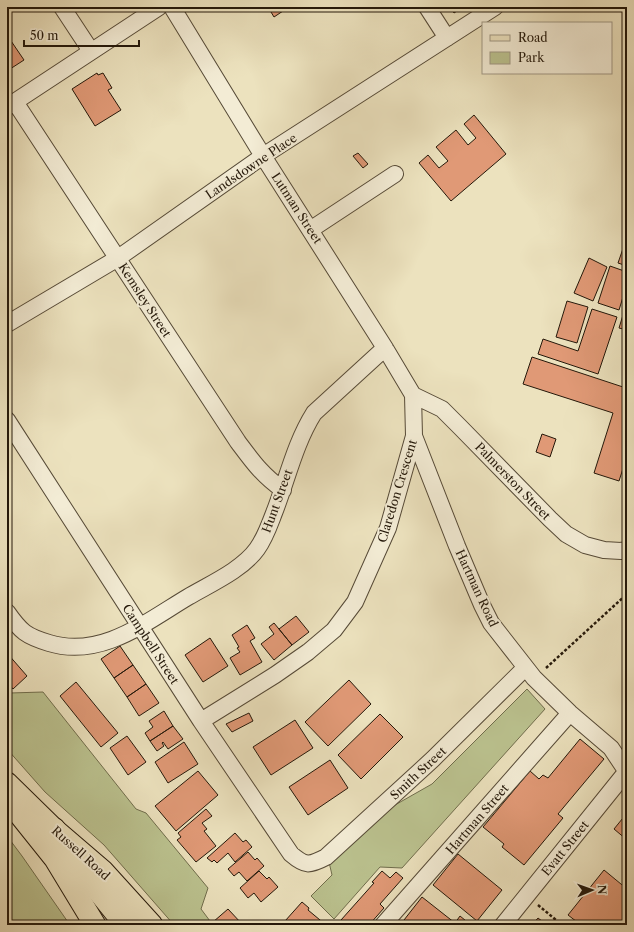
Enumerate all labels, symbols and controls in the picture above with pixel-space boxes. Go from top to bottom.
scale bar [24,22,139,48]
legend [482,22,612,74]
text: 50 m [30,28,59,43]
text: Road [518,30,548,45]
text: Park [518,50,545,65]
street label: Landsdowne Place [203,130,300,202]
street label: Lutman Street [268,170,326,247]
street label: Kemsley Street [115,260,175,341]
street label: Claredon Crescent [374,437,420,544]
street label: Palmerston Street [472,439,554,523]
street label: Hunt Street [259,467,296,535]
street label: Hartman Road [453,547,502,630]
street label: Campbell Street [120,601,183,687]
street label: Smith Street [387,743,450,803]
street label: Hartman Street [442,780,512,857]
street label: Evatt Street [538,817,592,879]
street label: Russell Road [49,823,114,884]
north arrow [572,870,612,910]
text: N [595,885,609,895]

